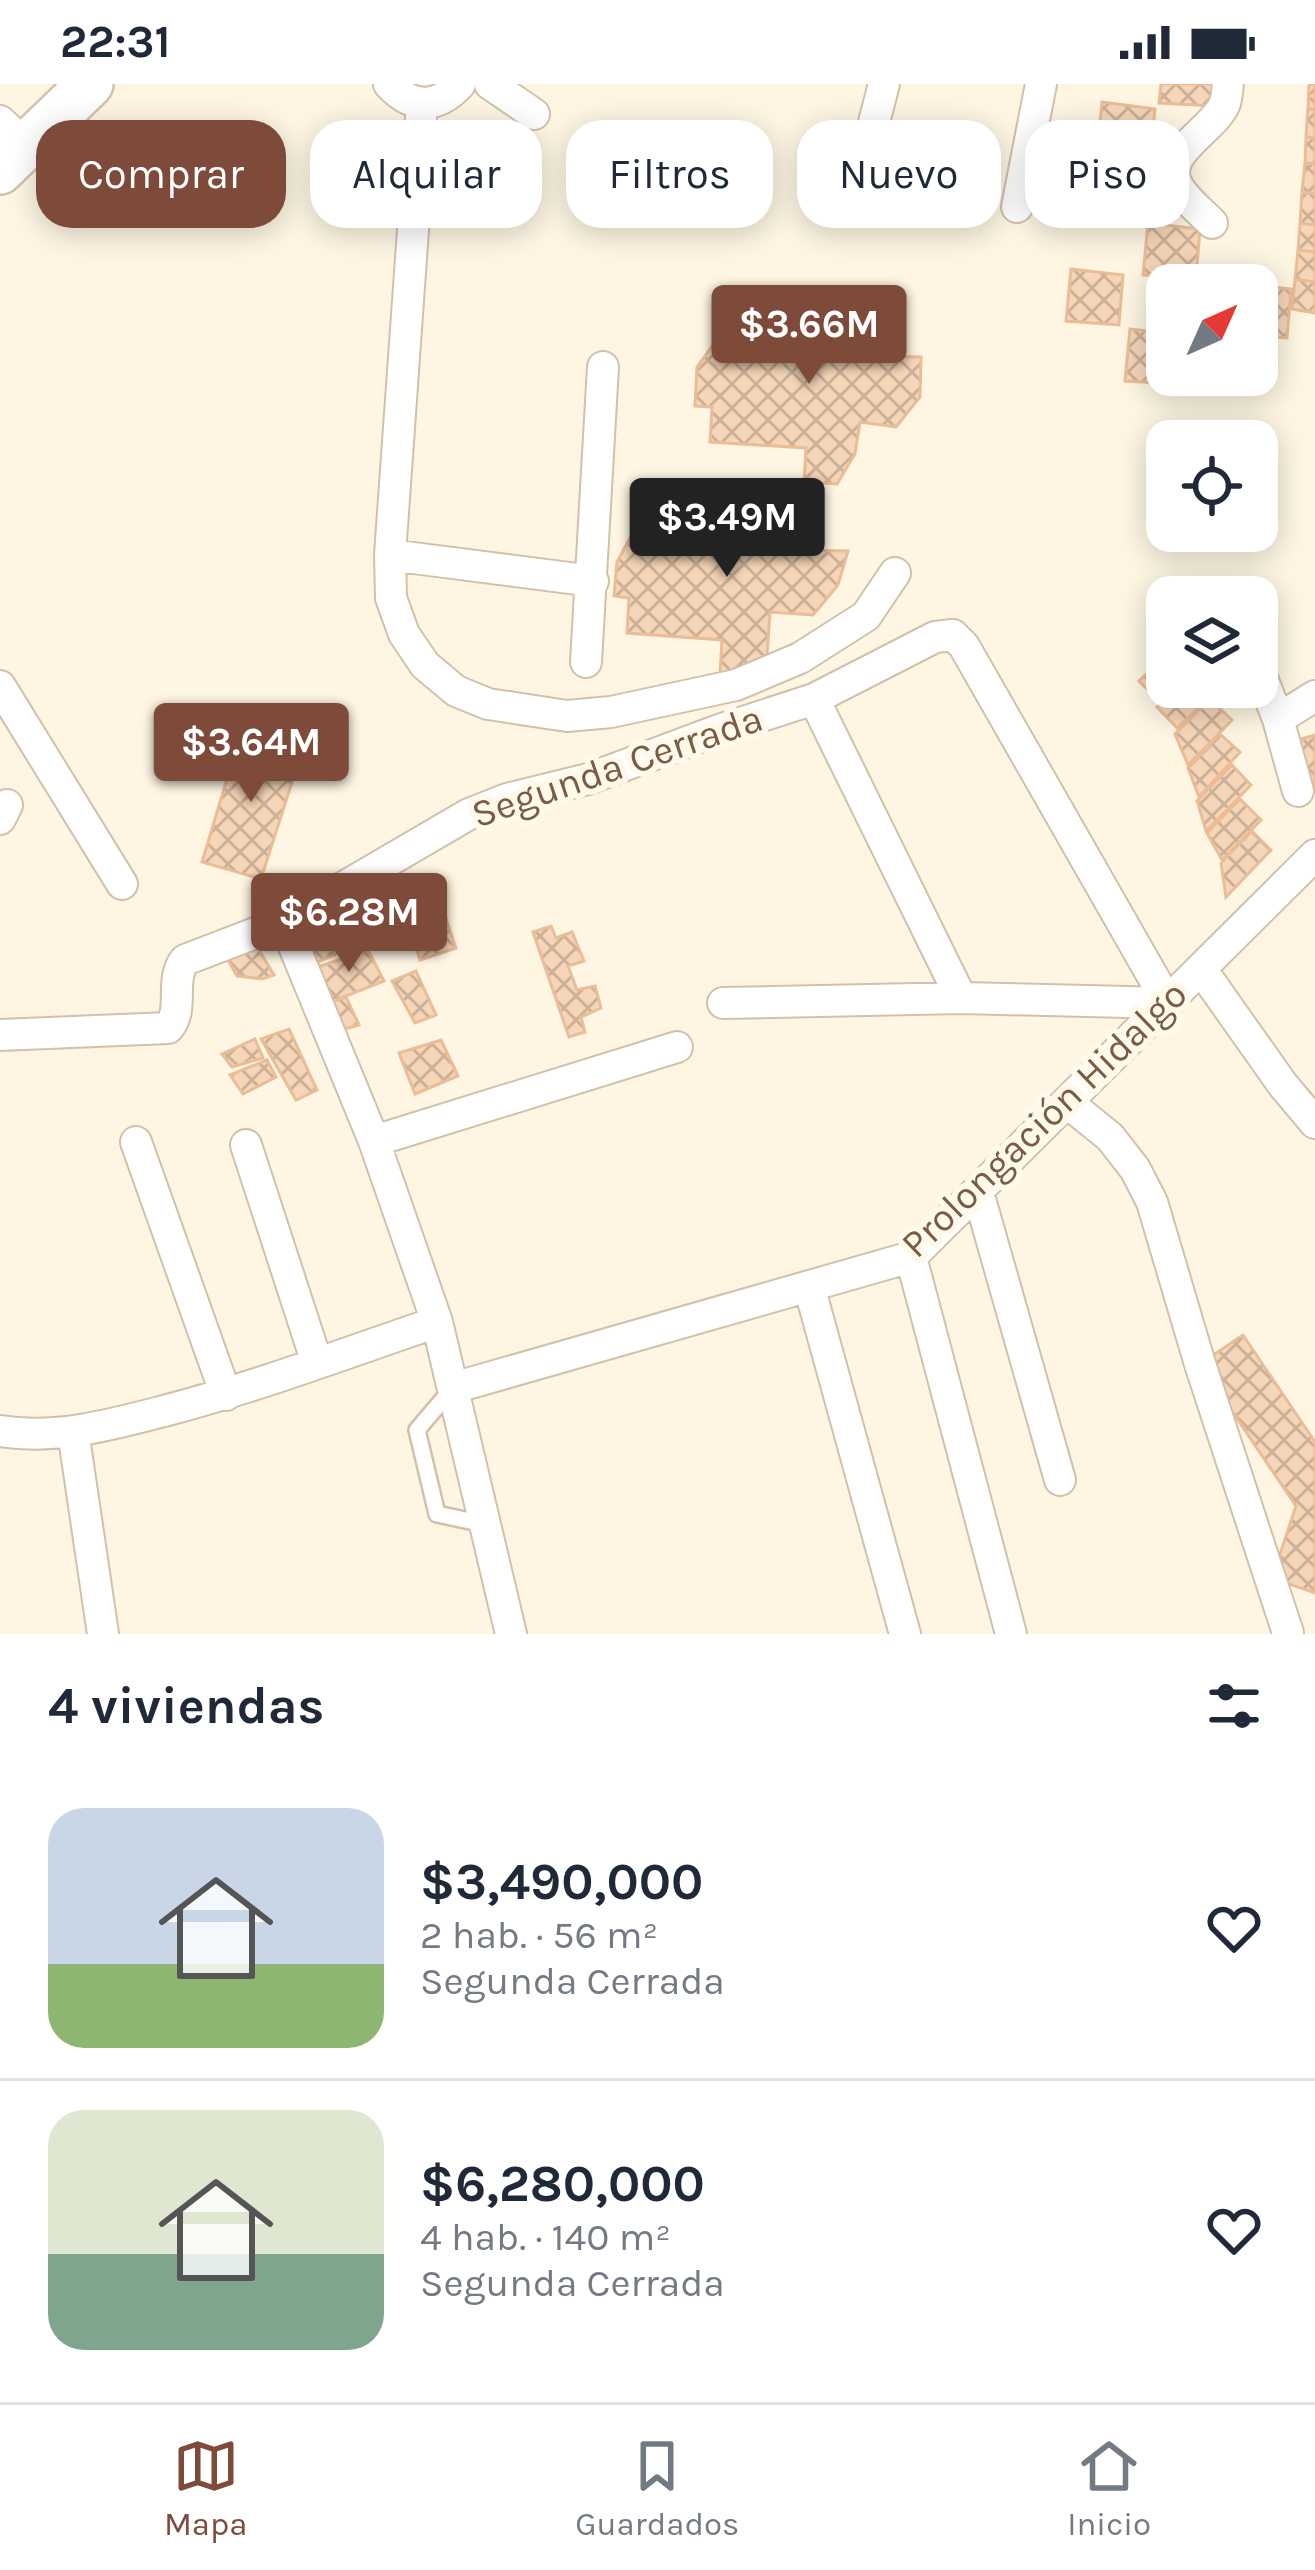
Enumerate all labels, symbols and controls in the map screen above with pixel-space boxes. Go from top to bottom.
text: 22:31 [60,16,171,68]
chip: Comprar [36,120,286,228]
chip: Alquilar [310,120,542,228]
chip: Filtros [566,120,773,228]
chip: Nuevo [797,120,1001,228]
chip: Piso [1025,120,1189,228]
north arrow [1146,264,1278,396]
map controls [1146,264,1278,708]
pin: $3.66M [711,285,907,387]
text: $3.66M [739,301,879,347]
button: locate [1146,420,1278,552]
pin: $3.49M [629,478,825,580]
text: $3.49M [657,494,797,540]
button: layers [1146,576,1278,708]
street label: Segunda Cerrada [465,695,769,837]
pin: $3.64M [153,703,349,805]
text: $3.64M [181,719,321,765]
pin: $6.28M [251,873,447,975]
text: $6.28M [278,889,420,935]
street label: Prolongación Hidalgo [892,971,1196,1267]
icon: filters [1201,1673,1267,1739]
text: 4 viviendas [48,1676,325,1736]
text: $3,490,000 [420,1852,703,1912]
icon: home [144,1856,288,2000]
icon: heart [1201,1895,1267,1961]
text: 2 hab. · 56 m² [420,1912,658,1958]
text: Segunda Cerrada [420,1958,725,2004]
text: $6,280,000 [420,2154,705,2214]
icon: home [144,2158,288,2302]
icon: heart [1201,2197,1267,2263]
text: 4 hab. · 140 m² [420,2214,671,2260]
text: Segunda Cerrada [420,2260,725,2306]
tab: Mapa [164,2433,248,2543]
tab: Guardados [575,2433,739,2543]
tab: Inicio [1067,2433,1151,2543]

